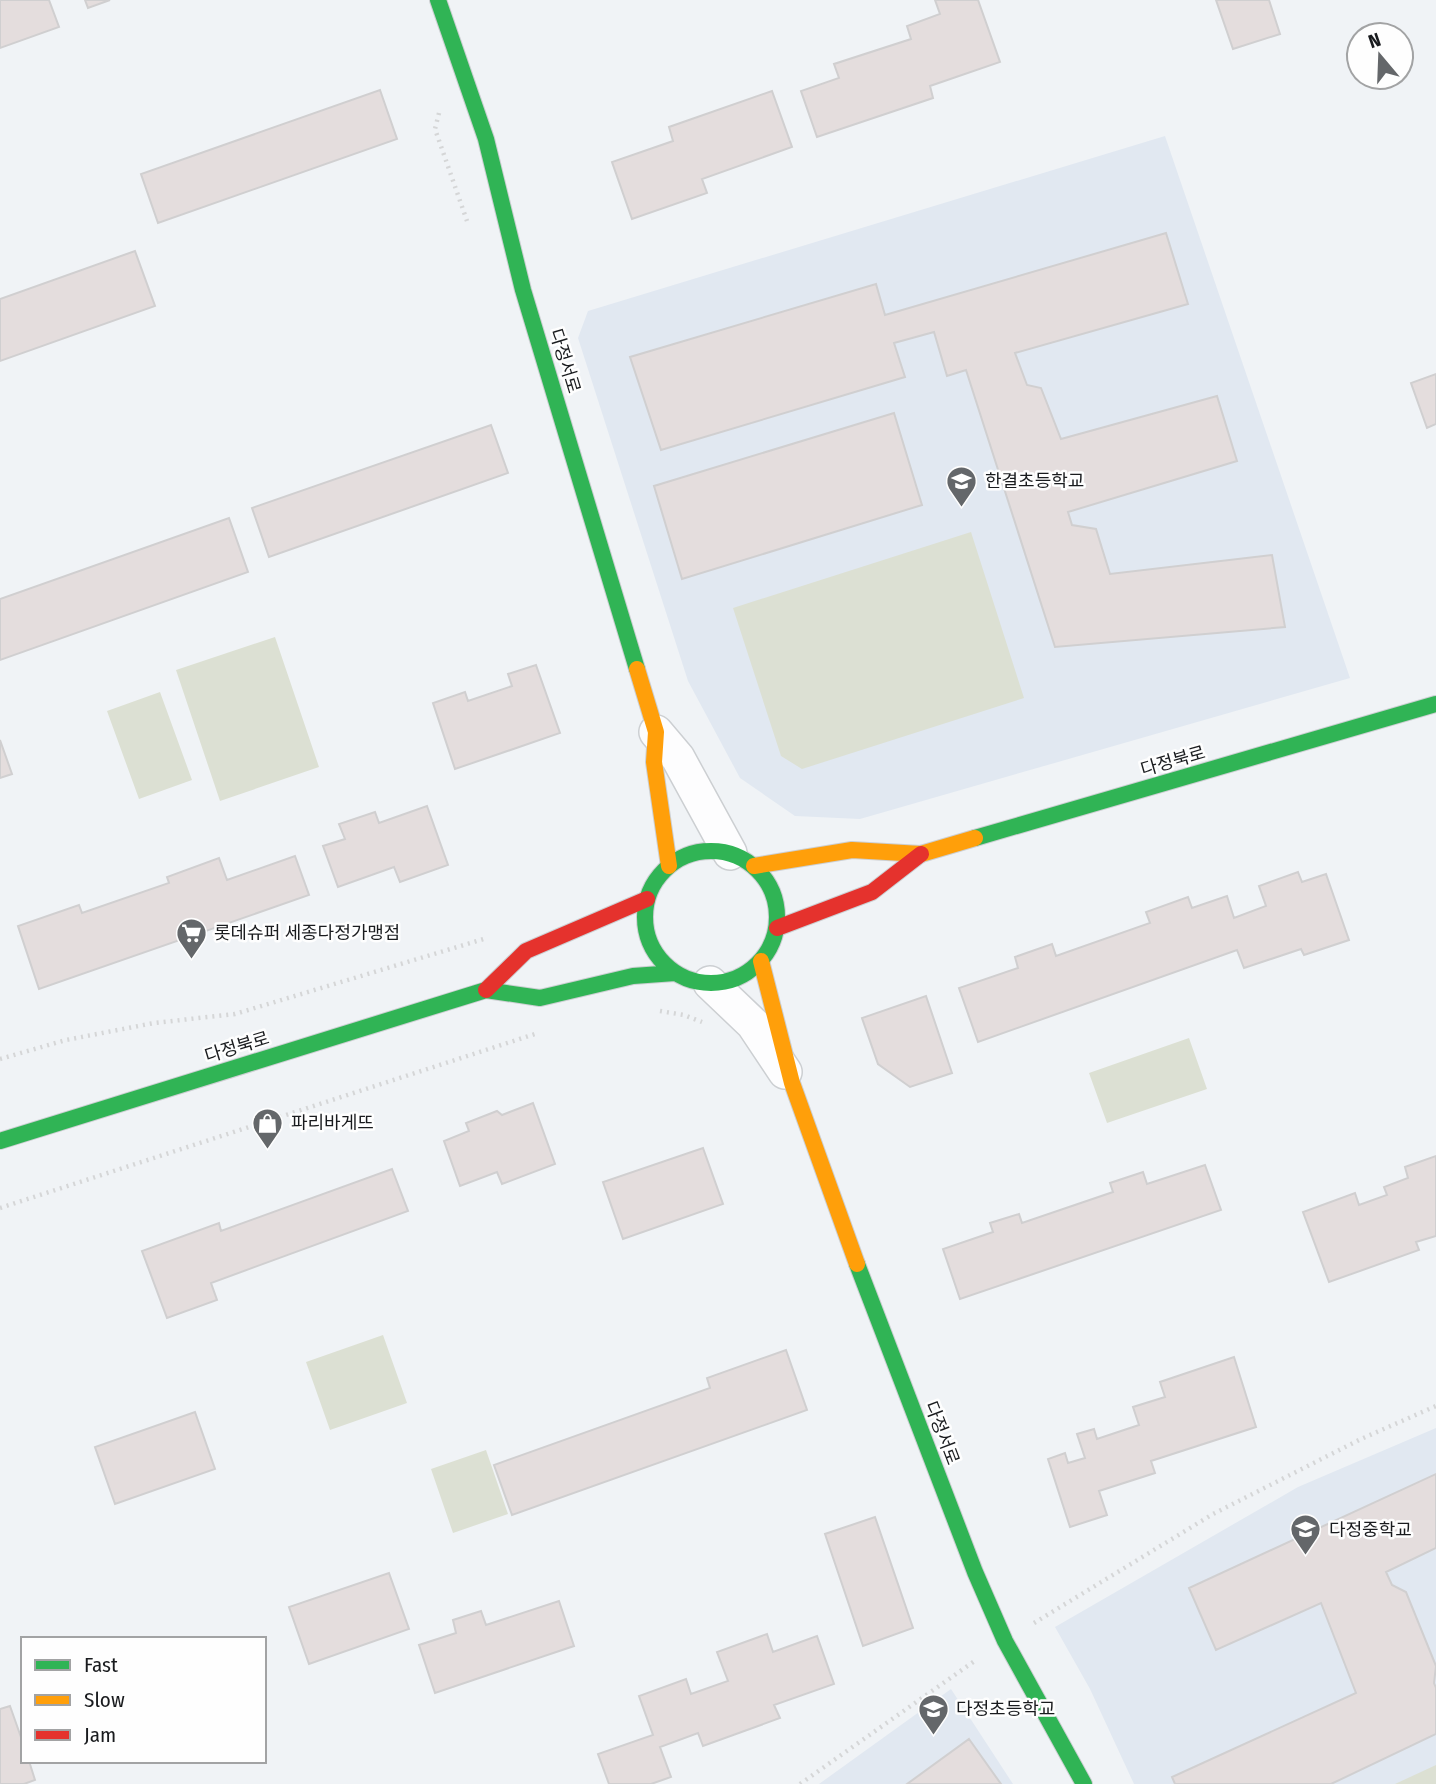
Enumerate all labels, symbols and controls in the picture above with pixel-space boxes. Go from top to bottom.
north arrow [1345,21,1415,91]
text: N [1365,28,1384,53]
street label: 다정서로 [545,326,585,396]
school or university icon: 한결초등학교 [945,464,979,508]
place label: 한결초등학교 [985,470,1084,492]
street label: 다정북로 [1138,741,1208,781]
supermarket icon: 롯데슈퍼 세종다정가맹점 [174,916,208,960]
place label: 롯데슈퍼 세종다정가맹점 [214,922,400,944]
street label: 다정북로 [202,1027,272,1067]
shop icon: 파리바게뜨 [251,1106,285,1150]
place label: 파리바게뜨 [291,1112,374,1134]
street label: 다정서로 [920,1398,964,1468]
school or university icon: 다정중학교 [1289,1513,1323,1557]
place label: 다정중학교 [1329,1519,1412,1541]
legend [21,1637,266,1763]
text: Fast [84,1652,118,1678]
text: Slow [84,1687,125,1713]
school or university icon: 다정초등학교 [916,1692,950,1736]
place label: 다정초등학교 [956,1698,1055,1720]
text: Jam [84,1722,116,1748]

